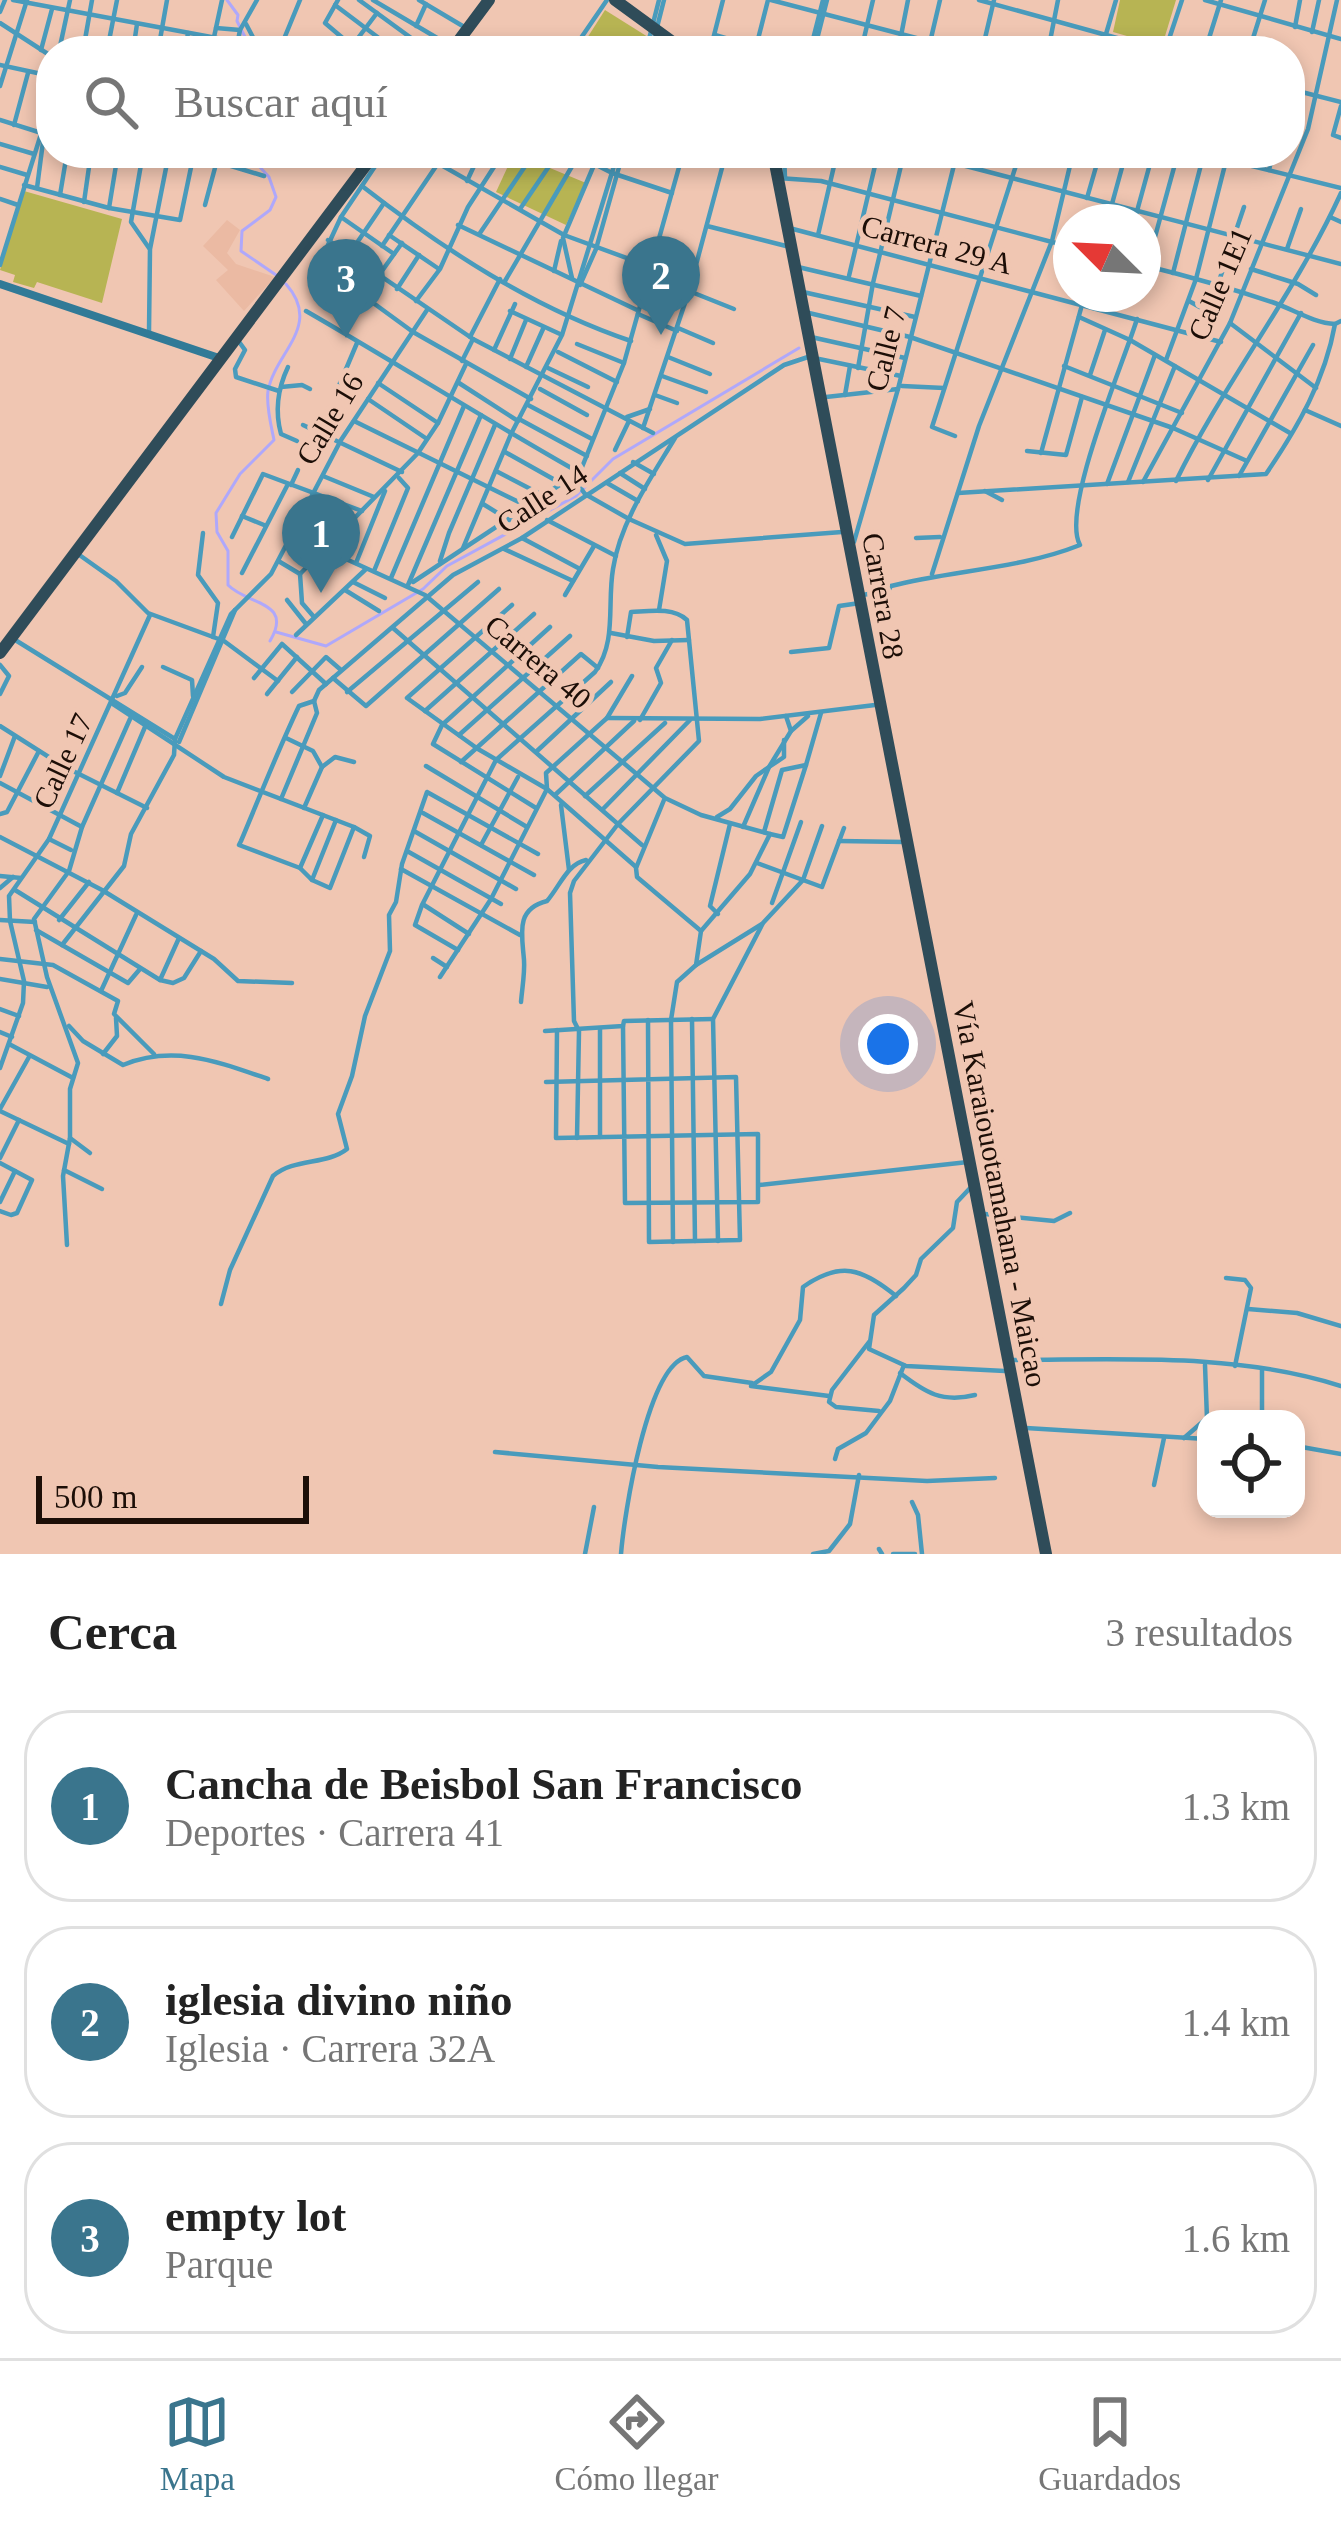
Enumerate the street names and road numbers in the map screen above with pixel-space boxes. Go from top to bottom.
street label: Carrera 29 A [858,209,1017,281]
street label: Calle 1E1 [1181,223,1258,345]
street label: Calle 7 [859,303,912,395]
street label: Calle 16 [289,367,370,470]
street label: Calle 14 [490,457,593,540]
street label: Carrera 28 [856,530,911,662]
street label: Carrera 40 [479,608,598,715]
street label: Calle 17 [26,708,99,813]
street label: Vía Karaiouotamahana - Maicao [947,998,1054,1390]

